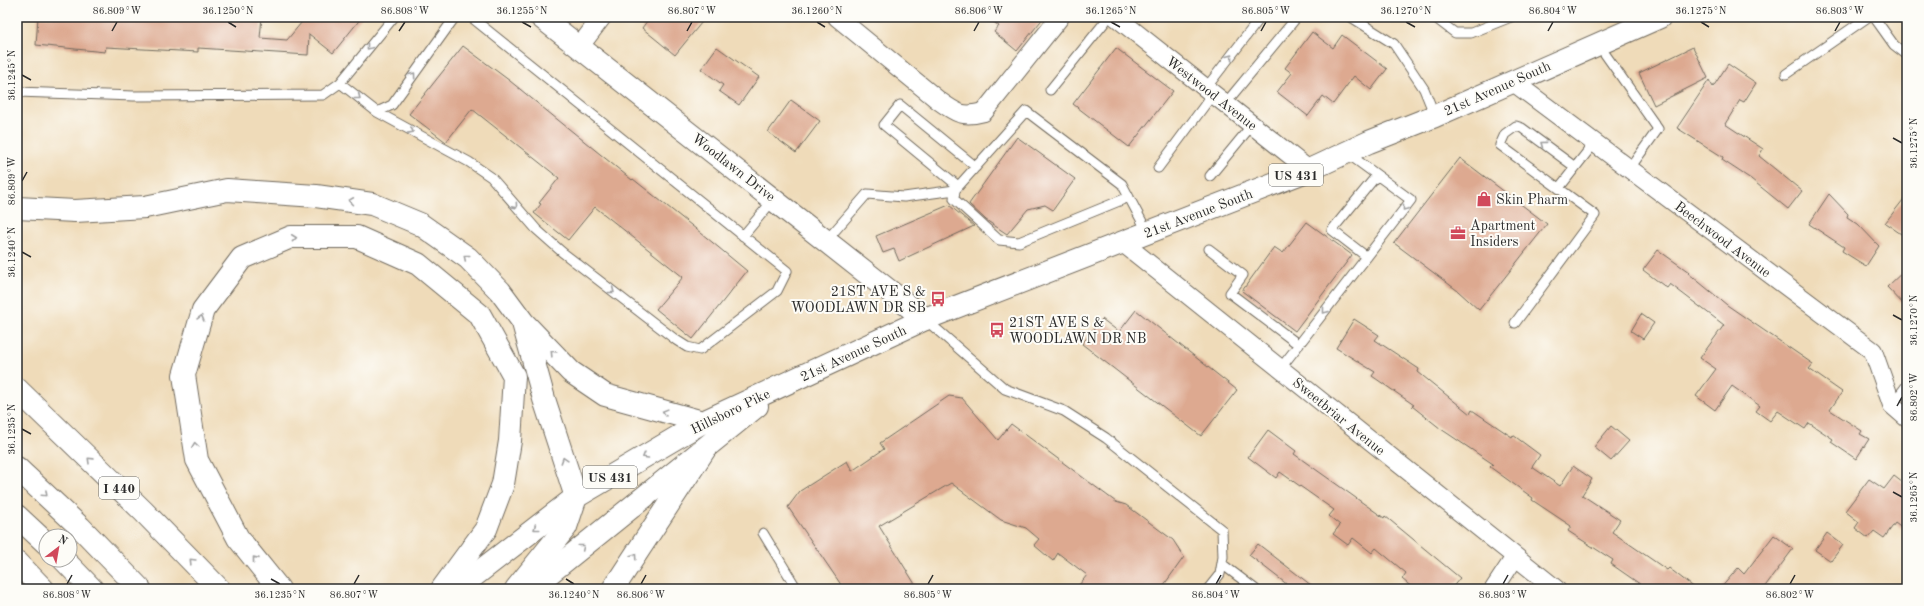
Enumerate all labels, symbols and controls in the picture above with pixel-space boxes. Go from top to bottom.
text: 86.809°W [93,6,141,16]
text: 36.1250°N [202,6,254,16]
text: 86.808°W [381,6,429,16]
text: 36.1255°N [496,6,548,16]
text: 86.807°W [668,6,716,16]
text: 36.1260°N [791,6,843,16]
text: 86.806°W [955,6,1003,16]
text: 36.1265°N [1085,6,1137,16]
text: 86.805°W [1242,6,1290,16]
text: 36.1270°N [1380,6,1432,16]
text: 86.804°W [1529,6,1577,16]
text: 36.1275°N [1675,6,1727,16]
text: 86.803°W [1816,6,1864,16]
one-way arrow [367,43,374,50]
text: 36.1245°N [7,49,17,101]
street label: Westwood Avenue [1163,54,1259,133]
one-way arrow [1225,55,1232,62]
street label: 21st Avenue South [1442,59,1553,119]
one-way arrow [408,73,415,80]
one-way arrow [354,93,361,100]
text: 36.1275°N [1909,117,1919,169]
one-way arrow [407,126,414,134]
street label: Woodlawn Drive [689,131,778,204]
one-way arrow [1541,142,1548,149]
text: 86.809°W [7,157,17,205]
road number: US 431 [1269,164,1323,186]
street label: 21st Avenue South [1142,187,1255,241]
shop icon: Skin Pharm [1475,190,1493,208]
place label: Skin Pharm [1496,193,1568,207]
one-way arrow [348,197,354,206]
street label: Beechwood Avenue [1672,199,1773,280]
one-way arrow [511,201,518,208]
one-way arrow [1402,204,1410,211]
place label: Apartment Insiders [1470,219,1536,249]
office icon: Apartment Insiders [1449,224,1467,242]
text: 36.1240°N [7,226,17,278]
one-way arrow [291,233,298,242]
one-way arrow [463,255,471,262]
place label: 21ST AVE S & WOODLAWN DR SB [791,285,926,315]
one-way arrow [608,287,615,294]
bus stop icon: 21ST AVE S & WOODLAWN DR SB [929,290,947,308]
text: 36.1270°N [1909,294,1919,346]
one-way arrow [1323,306,1330,313]
one-way arrow [196,315,205,322]
place label: 21ST AVE S & WOODLAWN DR NB [1009,316,1146,346]
bus stop icon: 21ST AVE S & WOODLAWN DR NB [988,321,1006,339]
street label: 21st Avenue South [798,323,909,385]
one-way arrow [550,350,558,358]
text: 86.802°W [1909,373,1919,421]
street label: Sweetbriar Avenue [1290,375,1387,458]
street label: Hillsboro Pike [689,387,772,437]
text: 36.1235°N [7,403,17,455]
one-way arrow [662,408,669,417]
one-way arrow [191,442,200,448]
one-way arrow [642,452,649,459]
one-way arrow [560,456,569,463]
one-way arrow [87,457,95,464]
road number: US 431 [583,466,637,488]
text: 36.1265°N [1909,471,1919,523]
road number: I 440 [99,477,139,499]
one-way arrow [41,490,48,497]
one-way arrow [534,523,541,530]
north arrow [38,528,78,568]
text: N [56,534,69,548]
one-way arrow [578,544,585,551]
one-way arrow [629,553,637,560]
one-way arrow [252,556,259,563]
one-way arrow [189,558,197,566]
text: 86.808°W [43,590,91,600]
text: 36.1235°N [254,590,306,600]
text: 86.807°W [330,590,378,600]
text: 36.1240°N [548,590,600,600]
text: 86.806°W [617,590,665,600]
text: 86.805°W [904,590,952,600]
text: 86.804°W [1192,590,1240,600]
text: 86.803°W [1479,590,1527,600]
text: 86.802°W [1766,590,1814,600]

